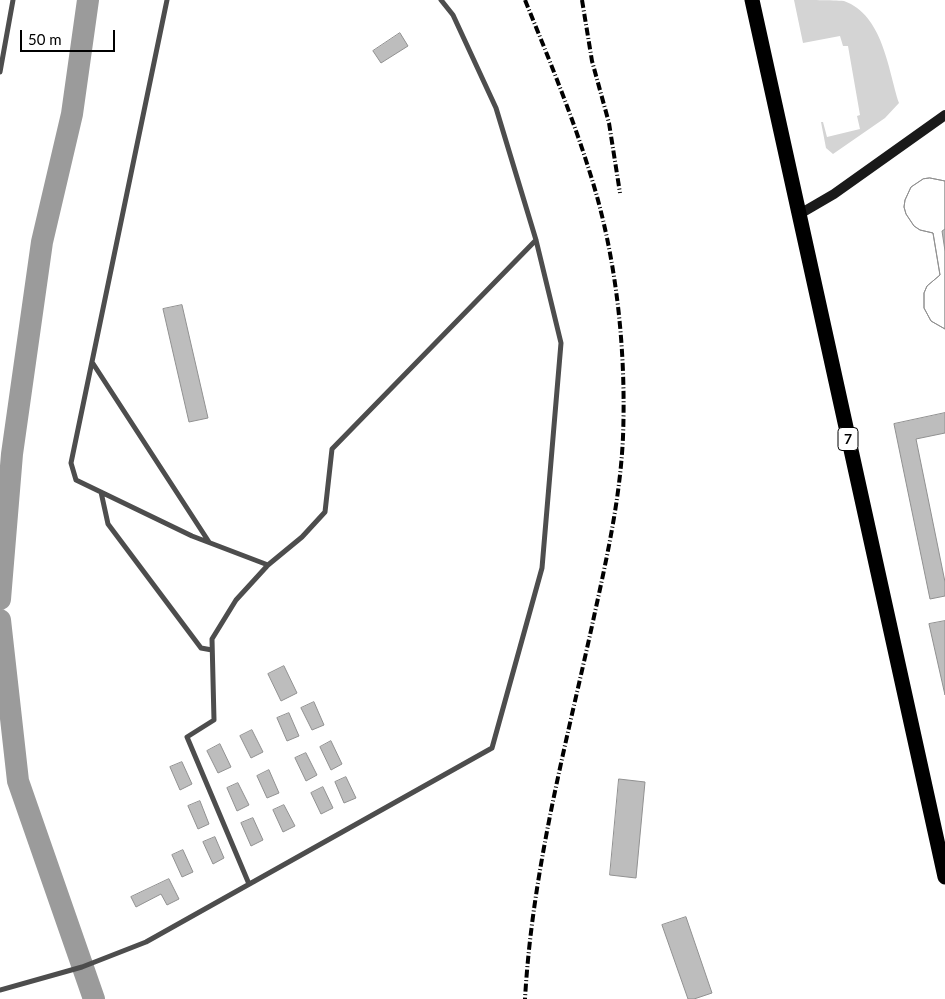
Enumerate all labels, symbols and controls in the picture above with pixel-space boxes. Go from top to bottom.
scale bar [22,20,118,52]
text: 50 m [28,30,62,48]
road number: 7 [838,428,858,450]

